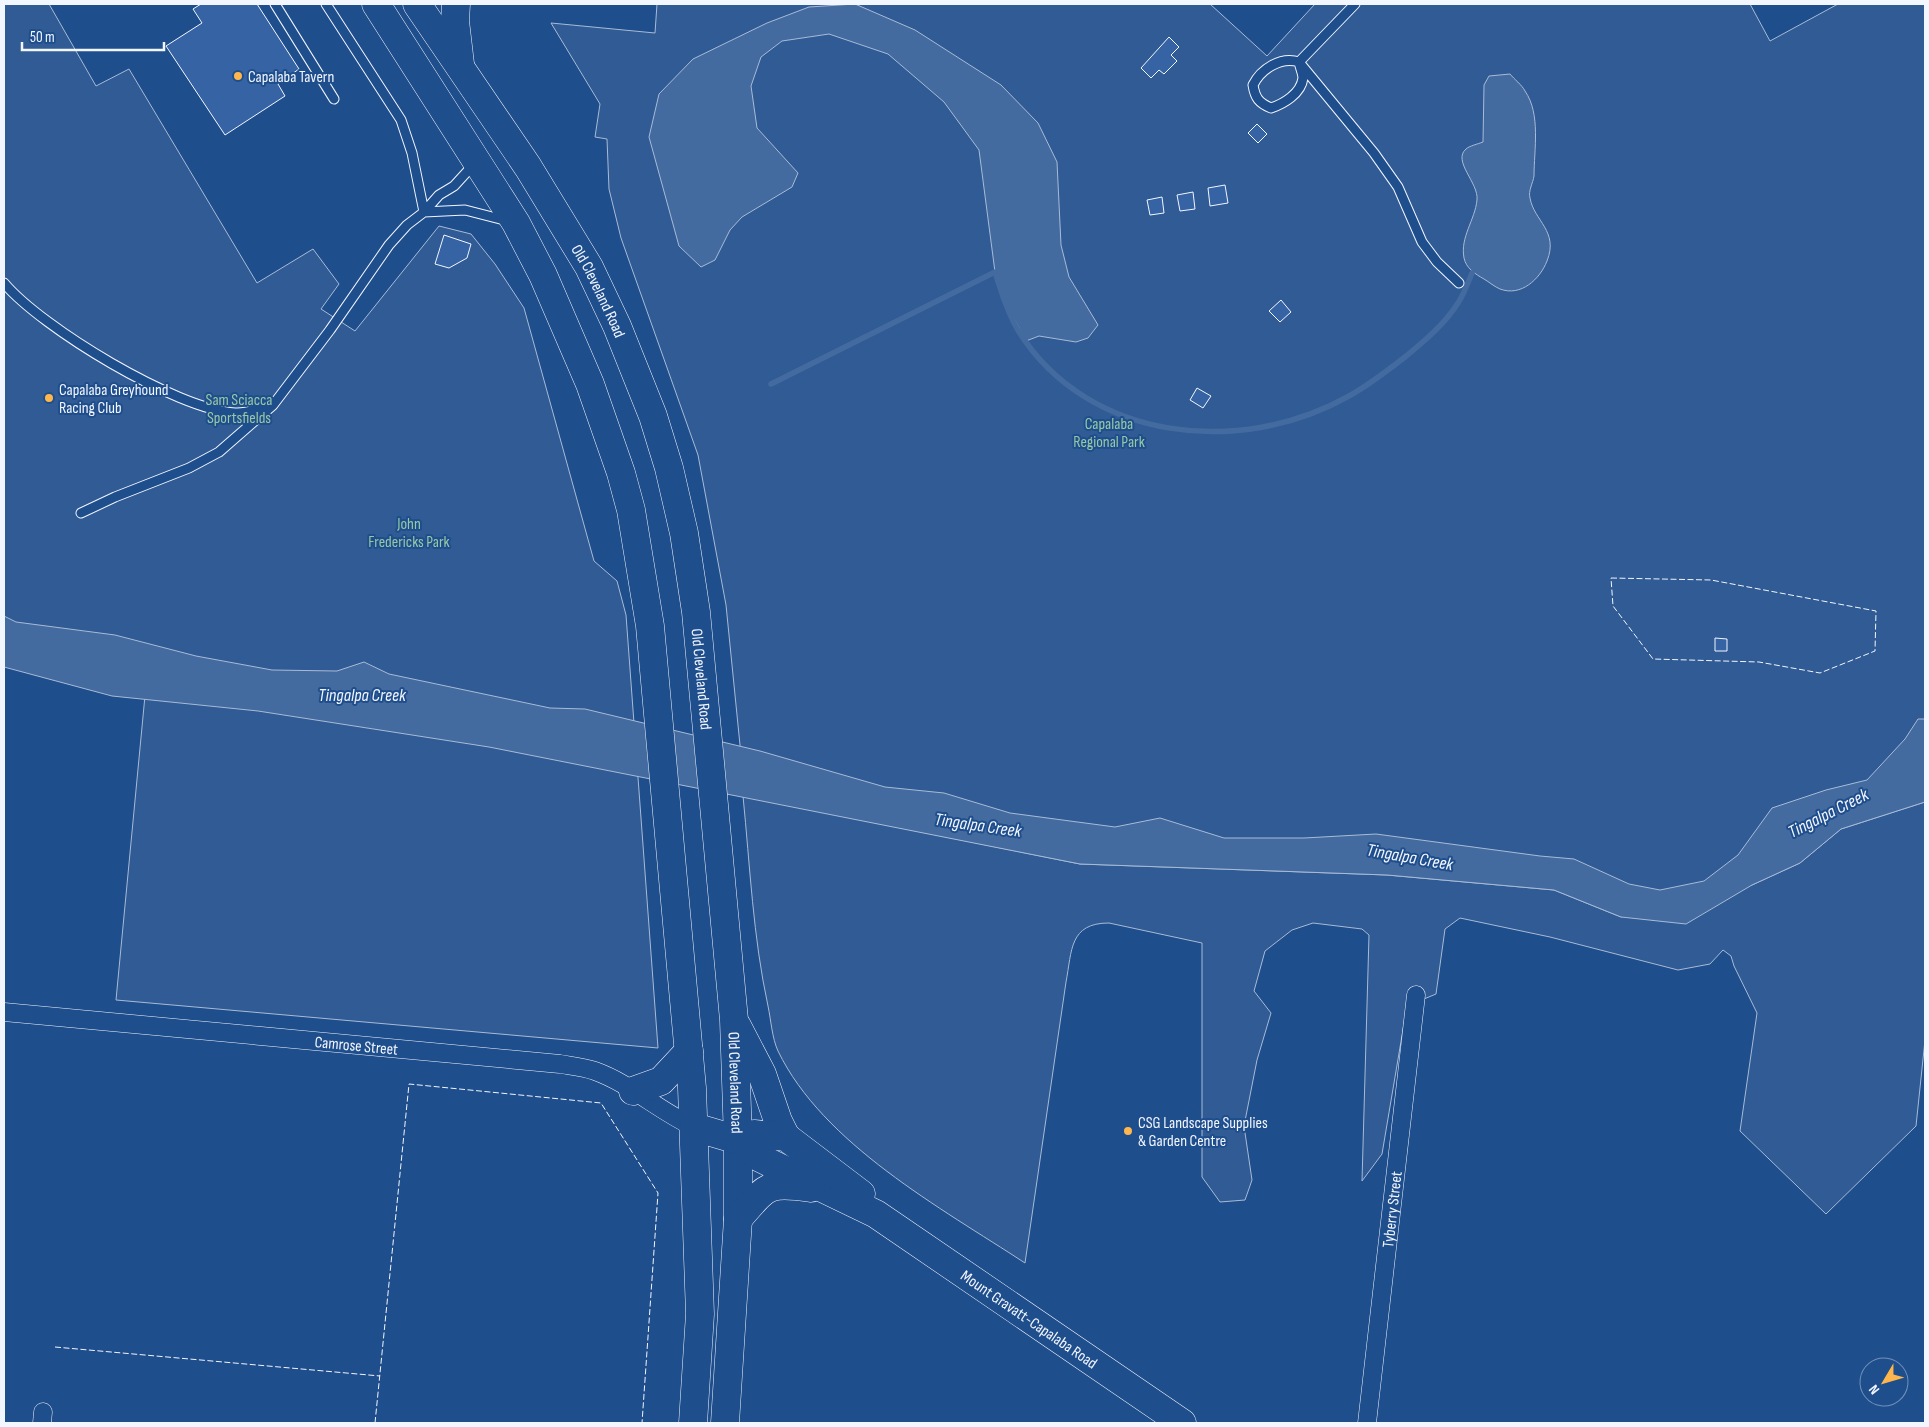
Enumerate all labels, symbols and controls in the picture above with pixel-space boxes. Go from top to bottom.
scale bar [22,20,165,52]
text: 50 m [30,28,55,47]
place label: Capalaba Tavern [248,68,334,87]
marker: Capalaba Tavern [232,70,244,82]
street label: Old Cleveland Road [567,241,629,340]
place label: Capalaba Greyhound Racing Club [59,381,168,418]
park label: Sam Sciacca Sportsfields [206,391,272,428]
marker: Capalaba Greyhound Racing Club [43,392,55,404]
park label: Capalaba Regional Park [1073,415,1145,452]
park label: John Fredericks Park [368,515,450,552]
street label: Old Cleveland Road [687,628,715,731]
water label: Tingalpa Creek [318,685,407,706]
water label: Tingalpa Creek [1785,784,1873,843]
water label: Tingalpa Creek [933,809,1024,842]
water label: Tingalpa Creek [1365,840,1456,876]
street label: Old Cleveland Road [723,1032,746,1134]
street label: Camrose Street [314,1033,399,1060]
place label: CSG Landscape Supplies & Garden Centre [1138,1114,1268,1151]
marker: CSG Landscape Supplies & Garden Centre [1122,1125,1134,1137]
street label: Tyberry Street [1379,1170,1407,1249]
street label: Mount Gravatt-Capalaba Road [957,1267,1101,1373]
north arrow [1859,1357,1909,1407]
text: N [1865,1382,1883,1398]

